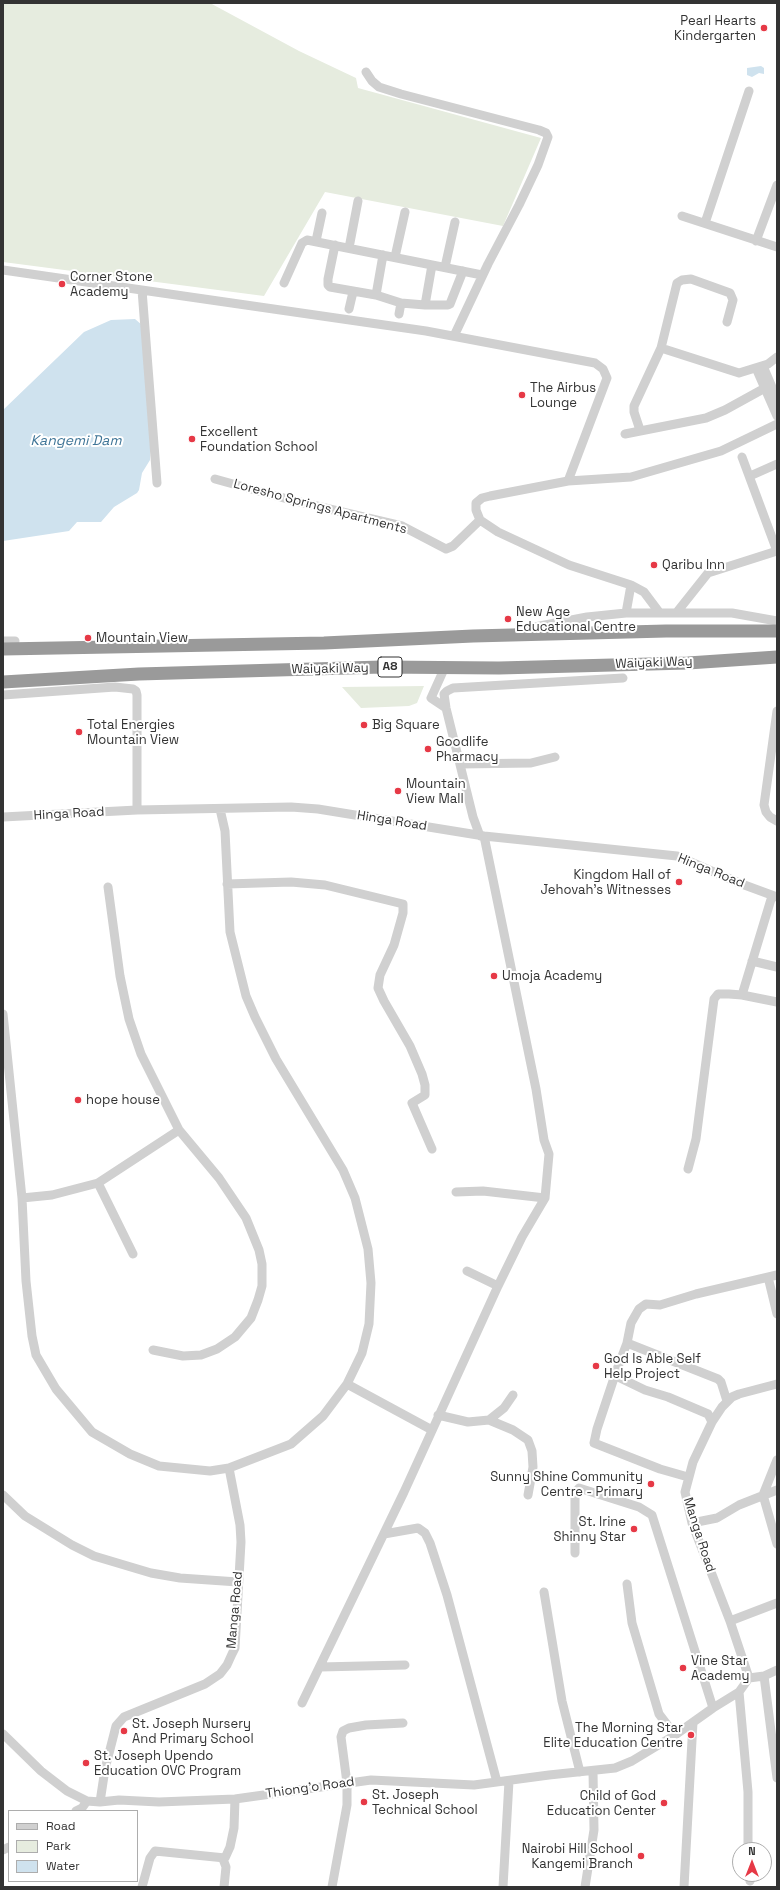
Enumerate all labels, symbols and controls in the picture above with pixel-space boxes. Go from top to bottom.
place label: Pearl Hearts Kindergarten [674,13,756,44]
marker: Pearl Hearts Kindergarten [759,23,769,33]
place label: Corner Stone Academy [70,269,153,300]
marker: Corner Stone Academy [57,279,67,289]
place label: The Airbus Lounge [530,380,596,411]
marker: The Airbus Lounge [517,390,527,400]
place label: Excellent Foundation School [200,424,318,455]
water label: Kangemi Dam [31,433,121,449]
marker: Excellent Foundation School [187,434,197,444]
street label: Loresho Springs Apartments [232,476,408,538]
place label: Qaribu Inn [662,557,725,573]
marker: Qaribu Inn [649,560,659,570]
place label: New Age Educational Centre [516,604,636,635]
marker: New Age Educational Centre [503,614,513,624]
place label: Mountain View [96,630,188,646]
marker: Mountain View [83,633,93,643]
street label: Waiyaki Way [615,654,693,672]
road number: A8 [378,657,402,677]
street label: Waiyaki Way [291,661,369,677]
place label: Total Energies Mountain View [87,717,179,748]
place label: Big Square [372,717,440,733]
marker: Big Square [359,720,369,730]
marker: Total Energies Mountain View [74,727,84,737]
place label: Goodlife Pharmacy [436,734,498,765]
marker: Goodlife Pharmacy [423,744,433,754]
place label: Mountain View Mall [406,776,466,807]
marker: Mountain View Mall [393,786,403,796]
street label: Hinga Road [33,804,105,824]
street label: Hinga Road [356,808,428,834]
street label: Hinga Road [675,851,747,891]
place label: Kingdom Hall of Jehovah's Witnesses [540,867,671,898]
marker: Kingdom Hall of Jehovah's Witnesses [674,877,684,887]
place label: Umoja Academy [502,968,602,984]
marker: Umoja Academy [489,971,499,981]
place label: hope house [86,1092,160,1108]
marker: hope house [73,1095,83,1105]
place label: God Is Able Self Help Project [604,1351,701,1382]
marker: God Is Able Self Help Project [591,1361,601,1371]
place label: Sunny Shine Community Centre - Primary [490,1469,643,1500]
marker: Sunny Shine Community Centre - Primary [646,1479,656,1489]
street label: Manga Road [680,1496,718,1574]
place label: St. Irine Shinny Star [553,1514,626,1545]
marker: St. Irine Shinny Star [629,1524,639,1534]
street label: Manga Road [224,1571,246,1649]
place label: Vine Star Academy [691,1653,749,1684]
marker: Vine Star Academy [678,1663,688,1673]
place label: St. Joseph Nursery And Primary School [132,1716,254,1747]
place label: The Morning Star Elite Education Centre [543,1720,683,1751]
marker: St. Joseph Nursery And Primary School [119,1726,129,1736]
marker: The Morning Star Elite Education Centre [686,1730,696,1740]
place label: St. Joseph Upendo Education OVC Program [94,1748,241,1779]
marker: St. Joseph Upendo Education OVC Program [81,1758,91,1768]
street label: Thiong'o Road [265,1774,355,1802]
place label: St. Joseph Technical School [372,1787,478,1818]
place label: Child of God Education Center [547,1788,656,1819]
marker: St. Joseph Technical School [359,1797,369,1807]
marker: Child of God Education Center [659,1798,669,1808]
legend [8,1810,138,1882]
text: Road [46,1818,75,1834]
text: Park [46,1838,71,1854]
place label: Nairobi Hill School Kangemi Branch [522,1841,633,1872]
north arrow [732,1842,772,1882]
text: N [748,1844,756,1858]
marker: Nairobi Hill School Kangemi Branch [636,1851,646,1861]
text: Water [46,1858,80,1874]

